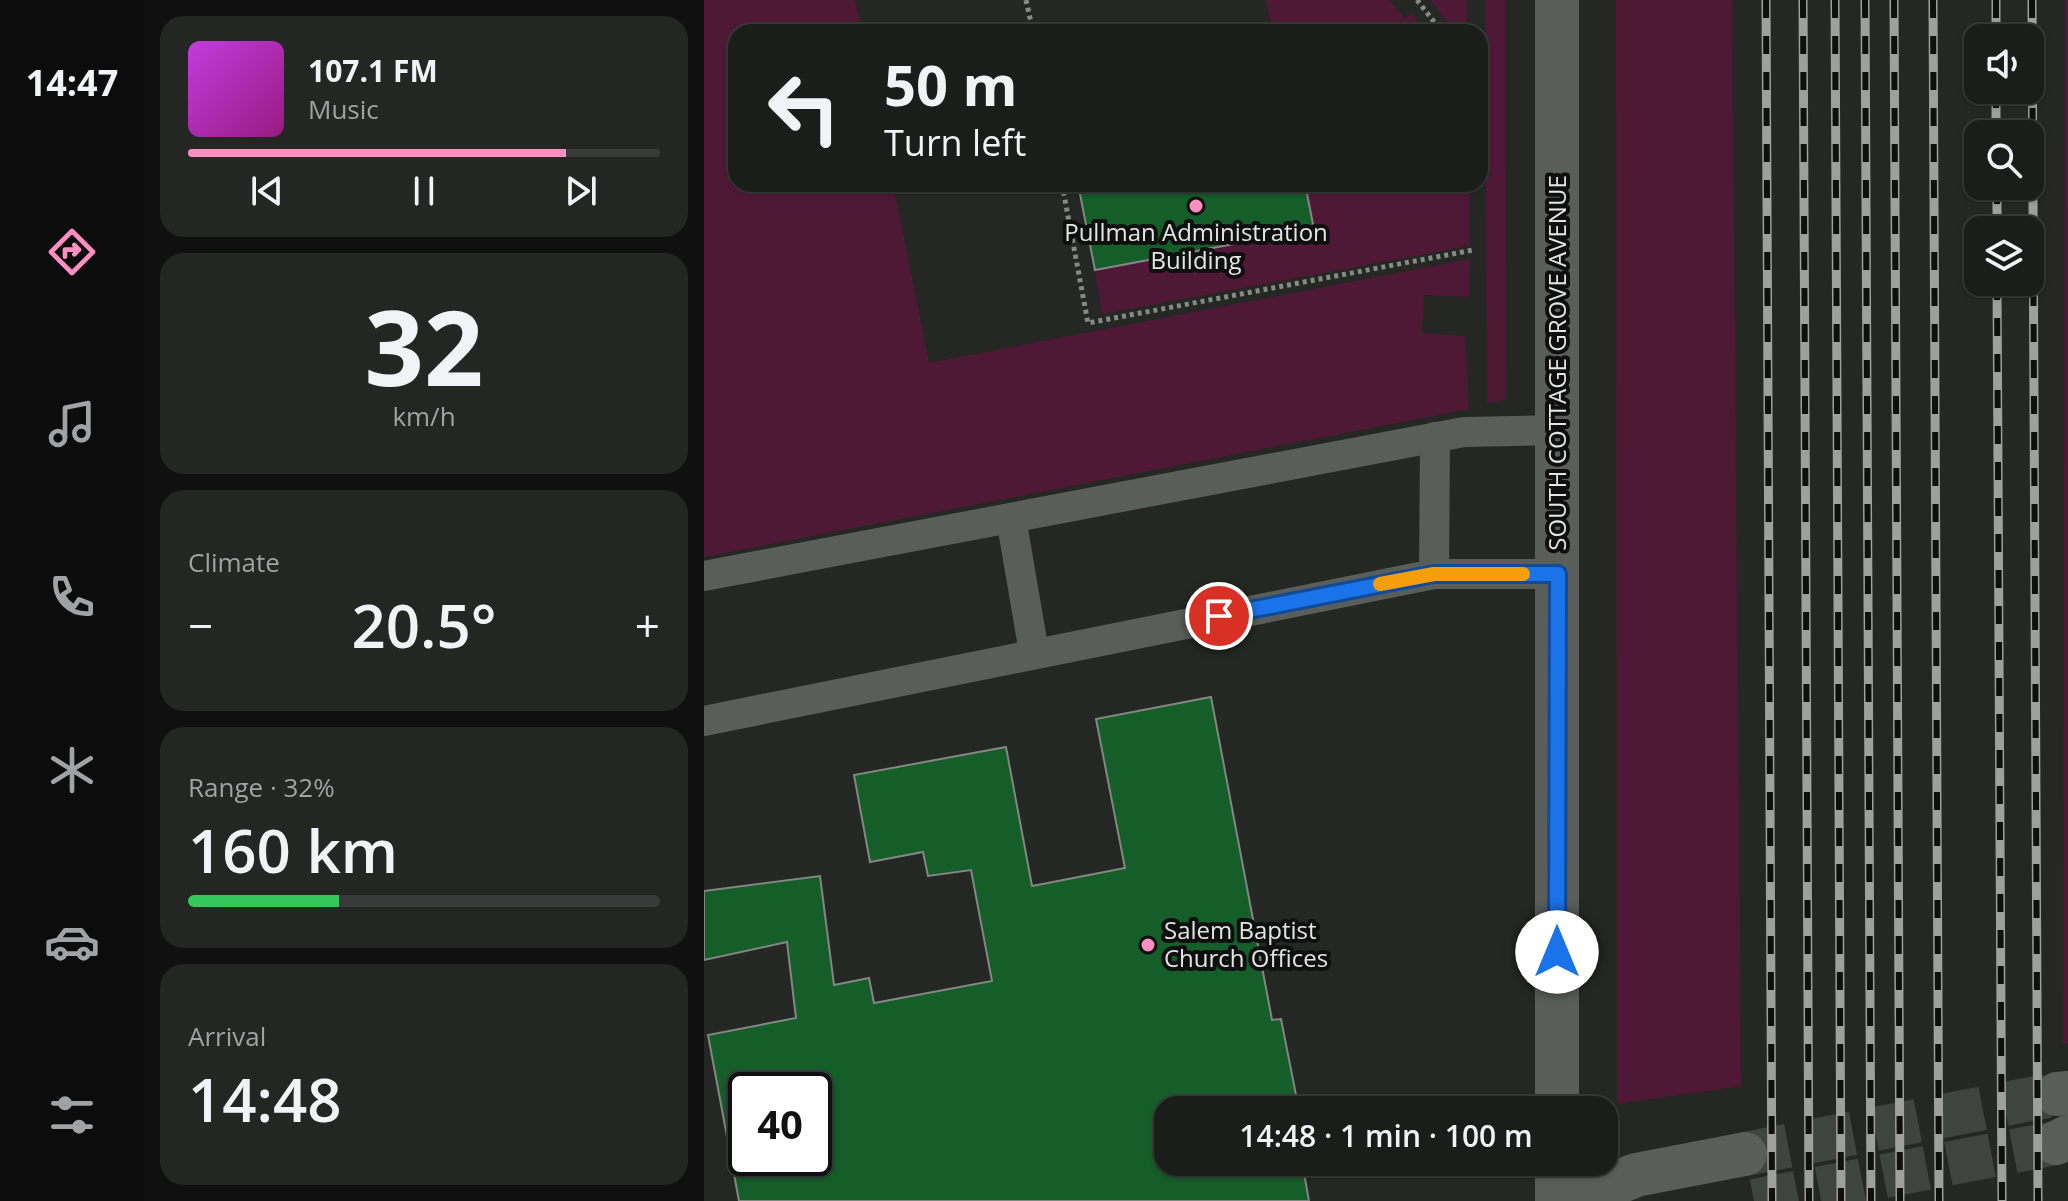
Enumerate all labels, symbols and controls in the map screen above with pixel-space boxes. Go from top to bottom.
map controls [1964,24,2044,296]
button: sound [1964,24,2044,104]
text: 50 m [884,46,1018,122]
text: 107.1 FM [308,50,438,91]
icon: left [752,56,856,160]
text: 14:47 [26,58,118,107]
text: Music [308,91,379,127]
text: Turn left [884,118,1026,167]
button: search [1964,120,2044,200]
icon: previous [245,169,289,213]
icon: pause [402,169,446,213]
icon: next [559,169,603,213]
street label: SOUTH COTTAGE GROVE AVENUE [1540,175,1573,551]
marker: Pullman Administration Building [1187,197,1205,215]
place label: Pullman Administration Building [1064,215,1328,276]
button: layers [1964,216,2044,296]
icon: directions [44,224,100,280]
text: 32 [365,275,483,416]
icon: music [44,396,100,452]
text: km/h [392,398,456,434]
text: Climate [188,544,280,580]
icon: phone [44,569,100,625]
pin [1185,582,1253,650]
text: 20.5° [351,584,497,666]
icon: arrive [1197,594,1241,638]
text: − [188,595,213,655]
text: + [635,595,660,655]
icon: climate [44,742,100,798]
text: Range · 32% [188,769,335,805]
text: 160 km [188,809,398,891]
position arrow [1515,910,1599,994]
place label: Salem Baptist Church Offices [1164,913,1328,974]
icon: car [44,914,100,970]
marker: Salem Baptist Church Offices [1139,936,1157,954]
text: Arrival [188,1018,266,1054]
text: 14:48 [188,1058,342,1140]
speed limit sign: 40 [728,1072,832,1176]
icon: filters [44,1087,100,1143]
text: 14:48 · 1 min · 100 m [1239,1115,1533,1156]

